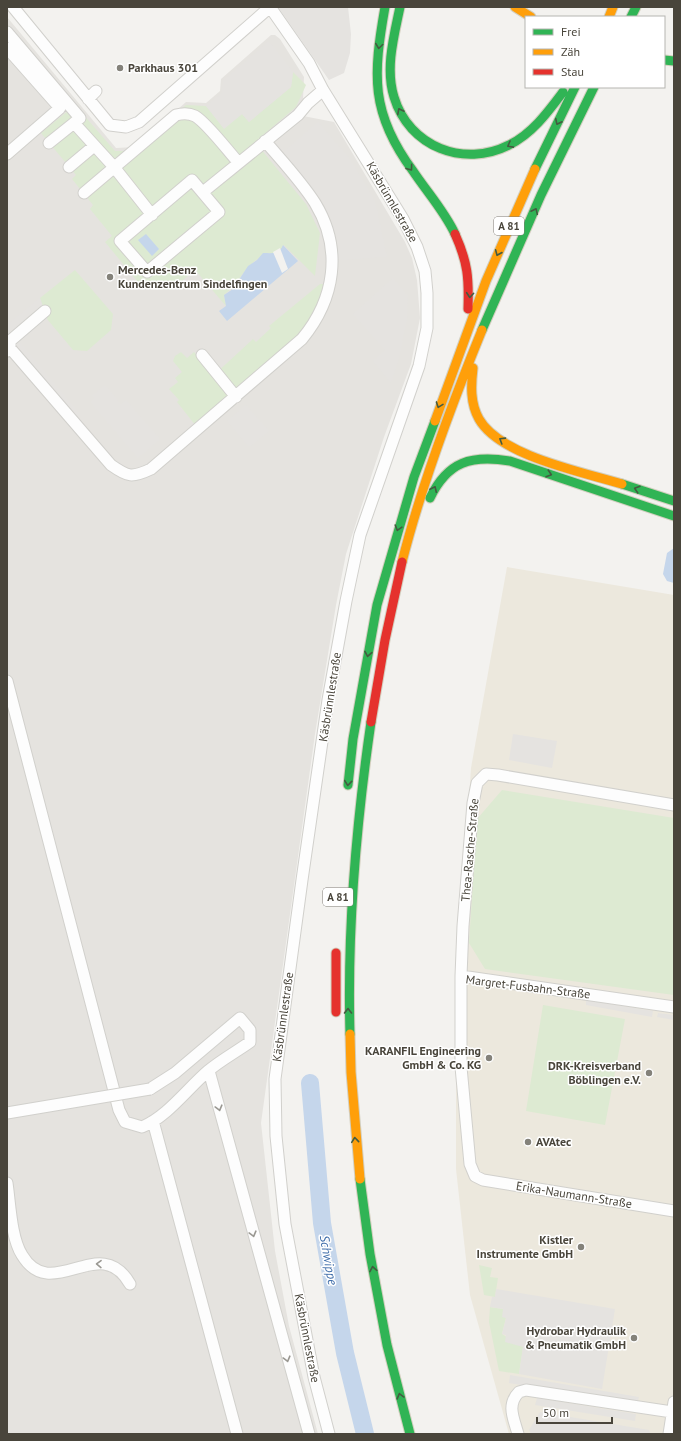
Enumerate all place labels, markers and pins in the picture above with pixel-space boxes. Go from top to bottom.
place label: Parkhaus 301 [128,60,198,75]
marker: Parkhaus 301 [115,63,125,73]
place label: Mercedes-Benz Kundenzentrum Sindelfingen [118,262,267,291]
marker: Mercedes-Benz Kundenzentrum Sindelfingen [105,272,115,282]
place label: KARANFIL Engineering GmbH & Co. KG [365,1043,481,1072]
marker: KARANFIL Engineering GmbH & Co. KG [484,1053,494,1063]
place label: DRK-Kreisverband Böblingen e.V. [548,1058,641,1087]
marker: DRK-Kreisverband Böblingen e.V. [644,1068,654,1078]
place label: AVAtec [536,1134,571,1149]
marker: AVAtec [523,1137,533,1147]
place label: Kistler Instrumente GmbH [477,1232,574,1261]
marker: Kistler Instrumente GmbH [576,1242,586,1252]
place label: Hydrobar Hydraulik & Pneumatik GmbH [525,1323,626,1352]
marker: Hydrobar Hydraulik & Pneumatik GmbH [629,1333,639,1343]

